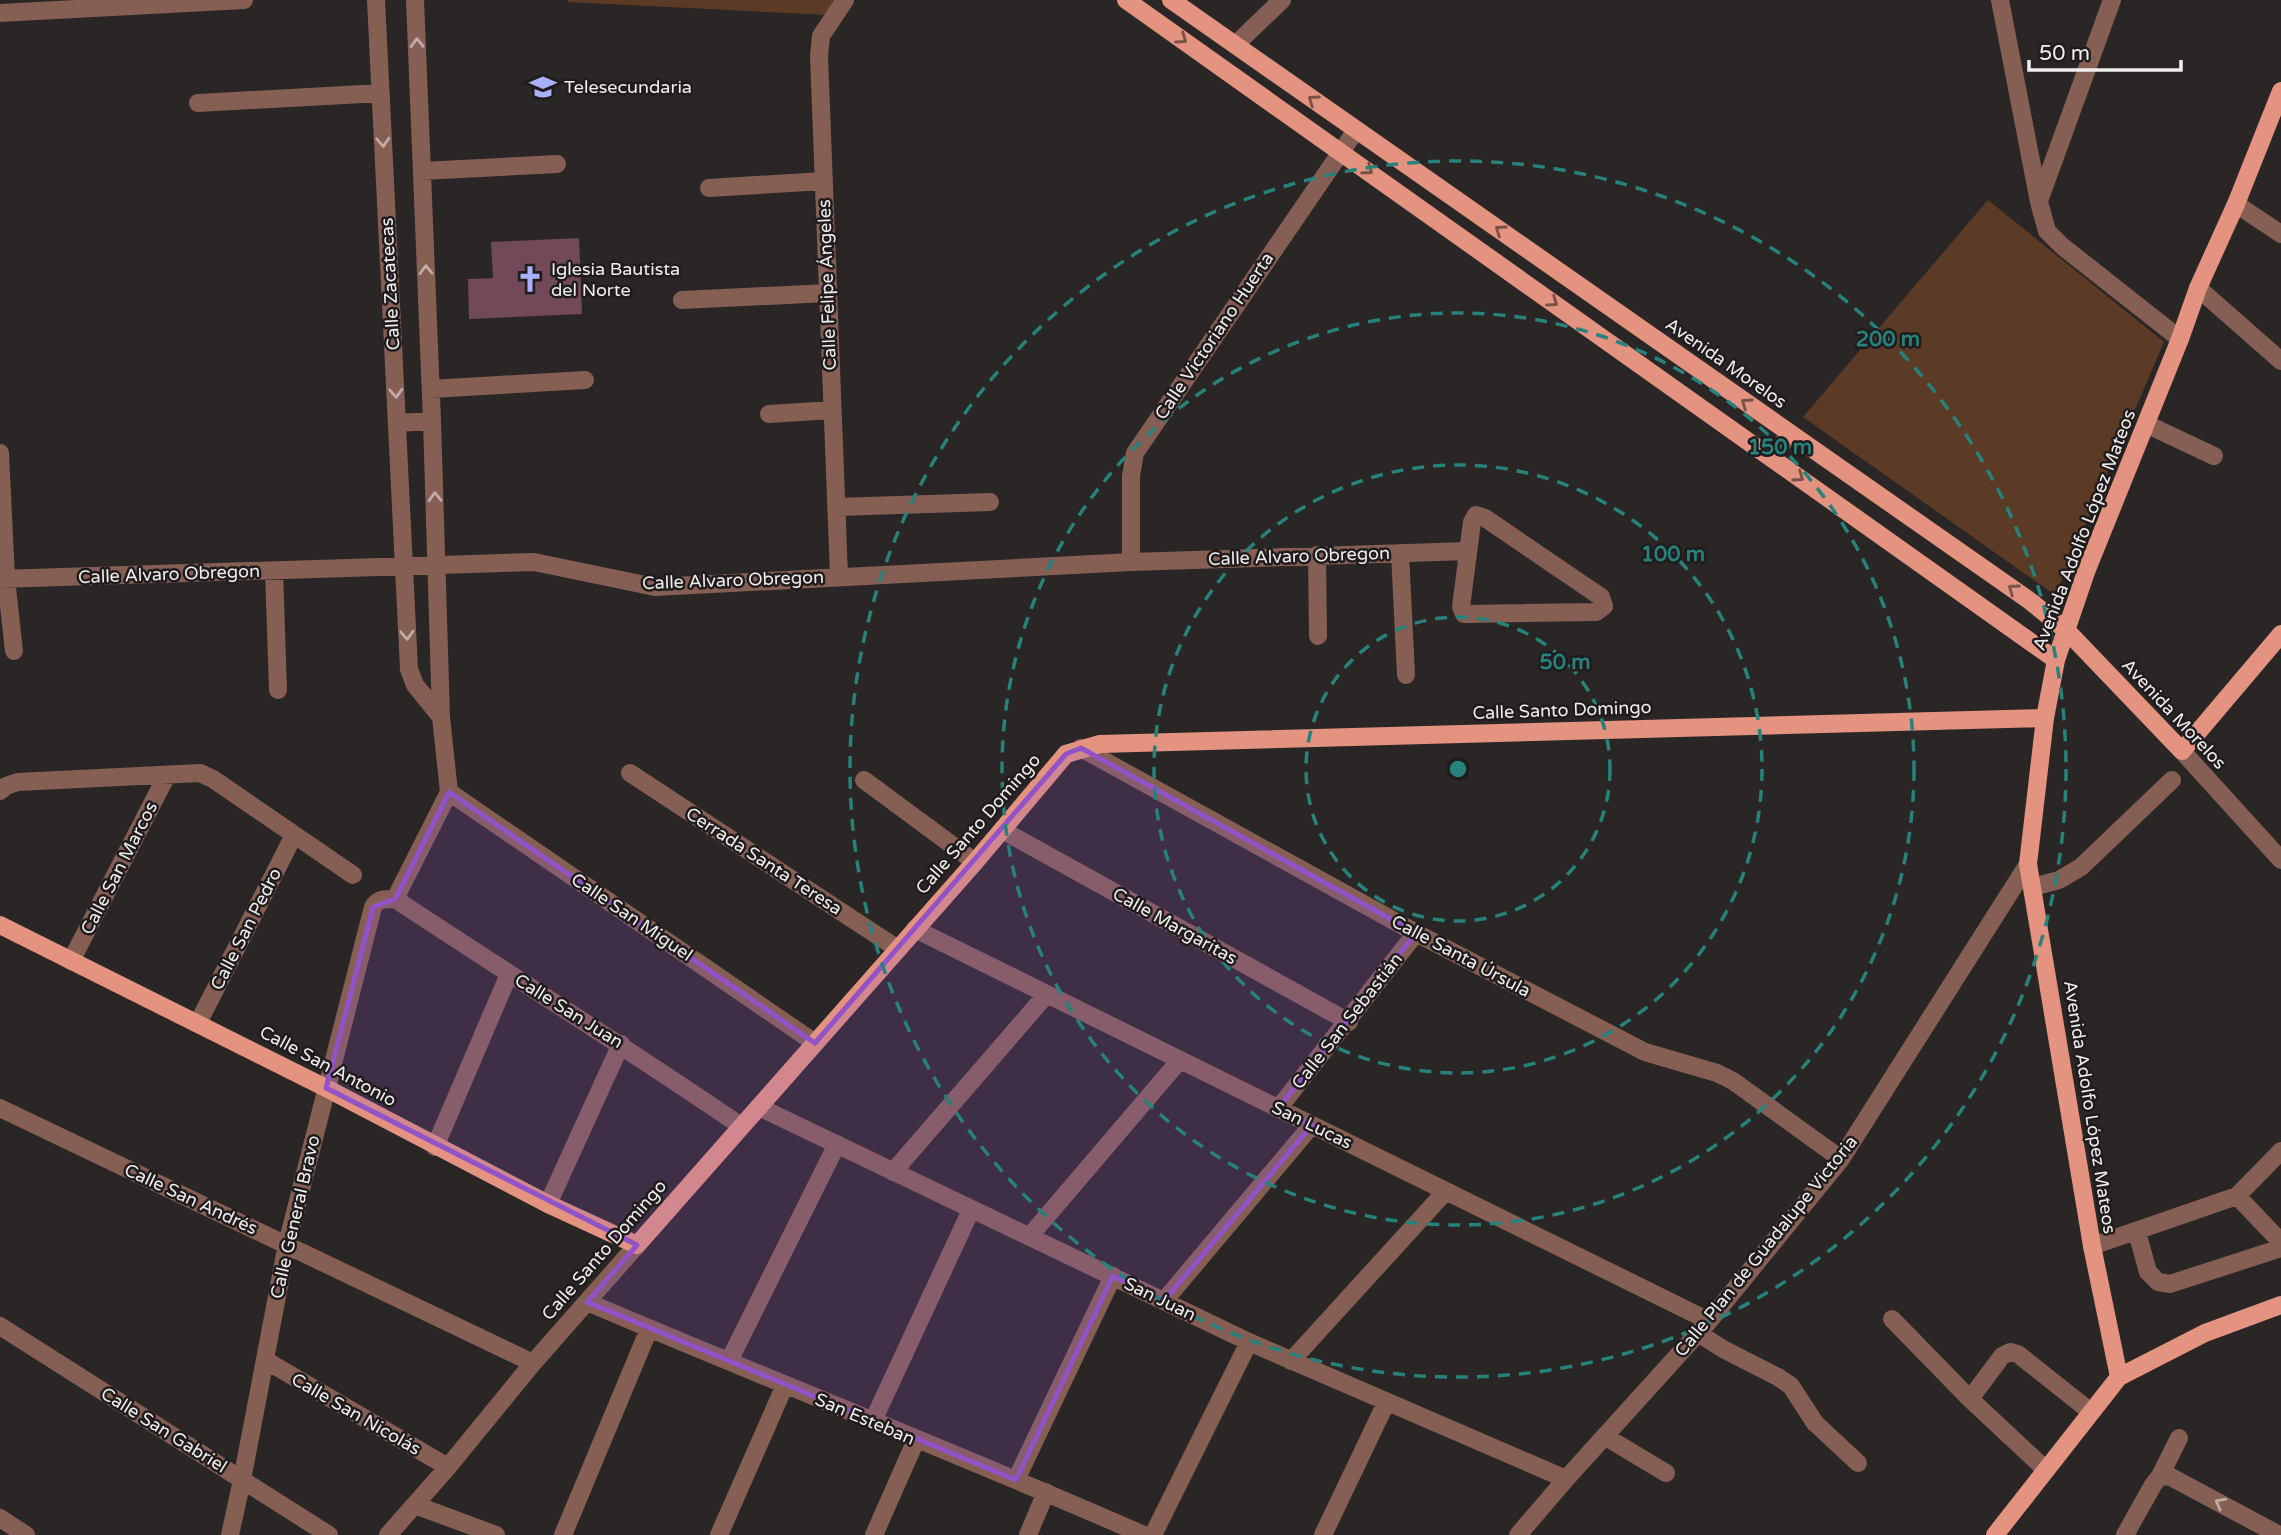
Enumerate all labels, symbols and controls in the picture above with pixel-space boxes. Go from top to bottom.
scale bar [2029,28,2181,72]
one-way arrow [1174,31,1187,43]
one-way arrow [409,37,424,48]
text: 50 m [2039,41,2090,66]
school or university icon: Telesecundaria [528,72,558,102]
place label: Telesecundaria [564,76,692,98]
one-way arrow [1308,96,1321,108]
one-way arrow [376,136,391,147]
one-way arrow [1360,162,1373,174]
street label: Calle Felipe Ángeles [813,199,841,371]
street label: Calle Zacatecas [376,217,404,351]
one-way arrow [1495,226,1508,238]
street label: Calle Victoriano Huerta [1150,248,1278,424]
place label: Iglesia Bautista del Norte [551,258,680,301]
one-way arrow [419,264,434,275]
church icon: Iglesia Bautista del Norte [515,264,545,294]
one-way arrow [1545,294,1558,306]
street label: Avenida Morelos [1661,313,1791,413]
text: 200 m [1856,327,1920,352]
one-way arrow [388,388,403,399]
one-way arrow [1741,399,1754,411]
street label: Avenida Adolfo López Mateos [2028,406,2140,654]
text: 150 m [1748,435,1812,460]
one-way arrow [1791,469,1804,481]
one-way arrow [427,492,443,502]
street label: Calle Alvaro Obregon [1208,542,1390,570]
text: 100 m [1641,542,1705,567]
street label: Calle Alvaro Obregon [78,560,260,588]
street label: Calle Alvaro Obregon [642,566,824,594]
one-way arrow [2008,585,2021,597]
one-way arrow [400,630,415,641]
text: 50 m [1539,650,1591,675]
street label: Avenida Morelos [2117,654,2231,774]
street label: Calle Santo Domingo [1472,696,1652,724]
street label: Calle Santo Domingo [911,749,1045,899]
centre of rings [1446,757,1470,781]
street label: Calle San Marcos [76,798,162,938]
street label: Cerrada Santa Teresa [682,802,846,920]
street label: Calle San Pedro [206,864,286,994]
street label: Calle San Miguel [567,868,697,966]
street label: Calle Margaritas [1109,883,1241,969]
street label: Calle Santa Úrsula [1388,910,1534,1002]
street label: Calle San Sebastián [1287,948,1407,1094]
street label: Calle San Juan [511,969,627,1053]
street label: Avenida Adolfo López Mateos [2059,979,2121,1235]
street label: Calle San Antonio [256,1021,400,1111]
street label: San Lucas [1268,1096,1356,1154]
street label: Calle Plan de Guadalupe Victoria [1670,1131,1862,1361]
street label: Calle General Bravo [265,1133,325,1301]
street label: Calle San Andrés [121,1159,261,1239]
street label: Calle Santo Domingo [537,1175,671,1325]
street label: San Juan [1120,1272,1200,1326]
street label: Calle San Nicolás [287,1368,425,1460]
street label: Calle San Gabriel [97,1382,231,1478]
street label: San Esteban [812,1388,918,1450]
one-way arrow [2215,1498,2227,1512]

